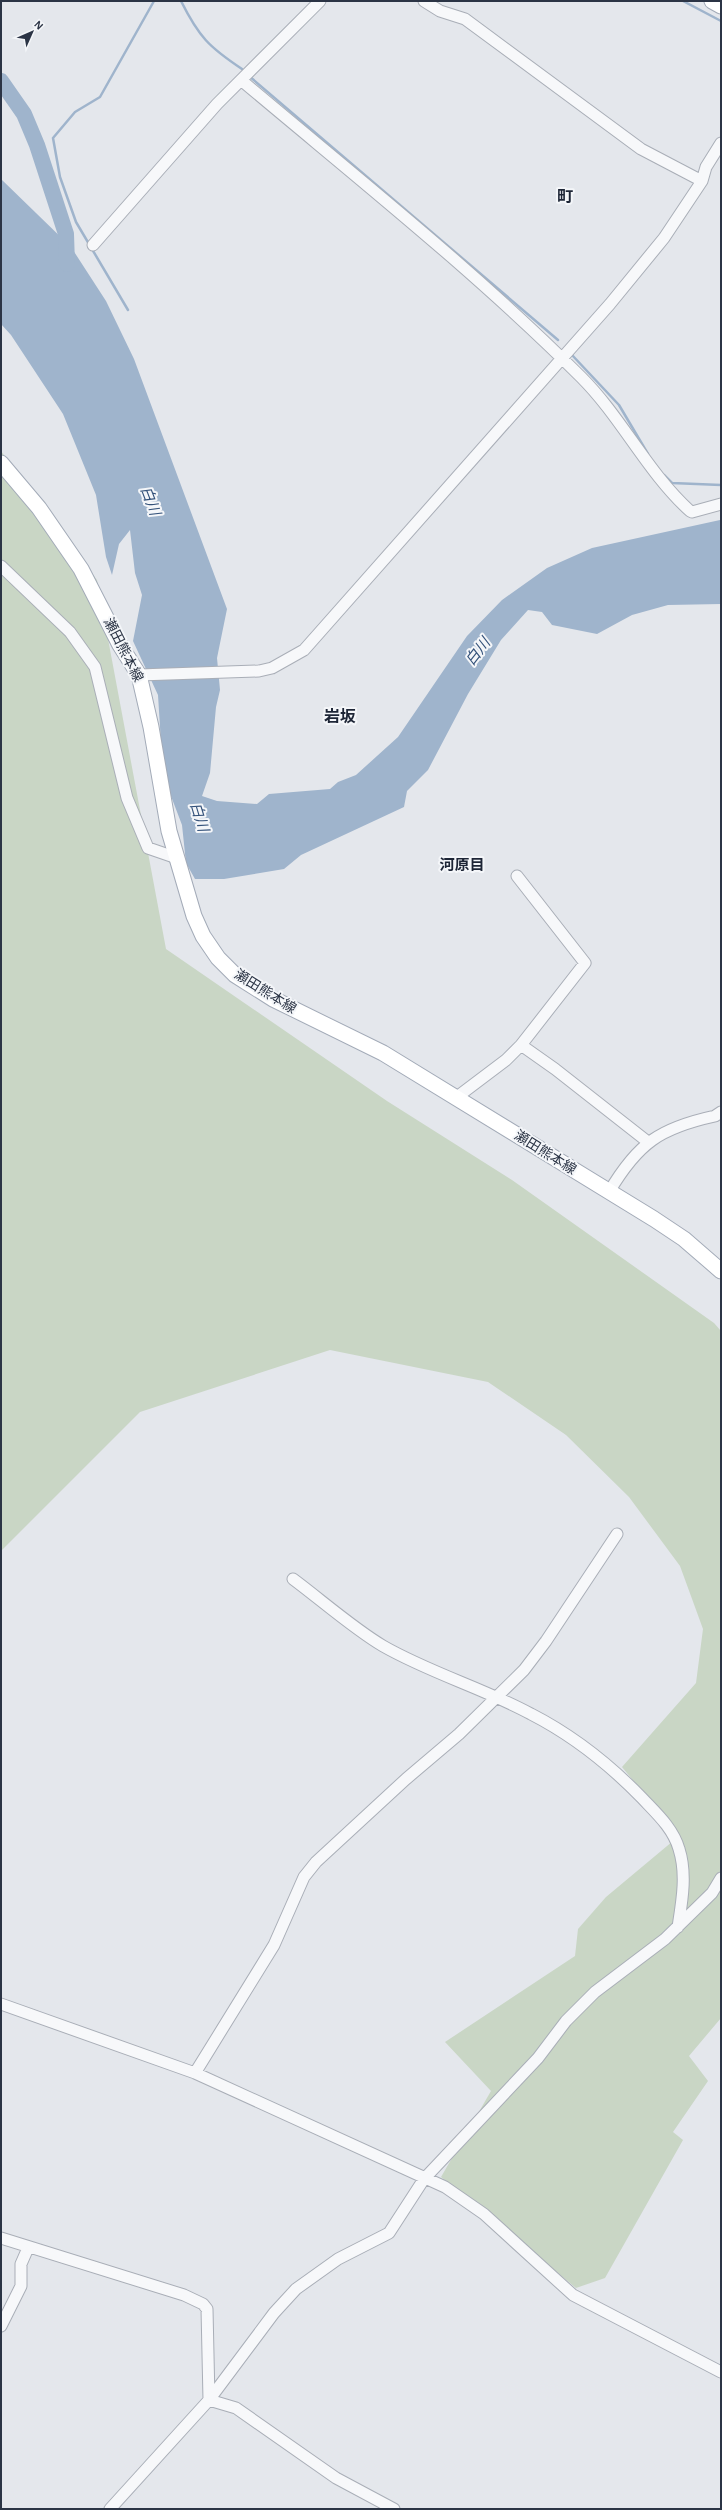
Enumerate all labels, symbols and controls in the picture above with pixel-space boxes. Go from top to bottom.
north arrow [12,12,52,52]
text: N [32,19,45,32]
district label: 町 [557,189,573,205]
water label: 白川 [138,484,164,520]
street label: 瀬田熊本線 [101,615,147,684]
water label: 白川 [462,633,494,668]
district label: 岩坂 [324,708,356,725]
water label: 白川 [187,800,212,835]
district label: 河原目 [439,857,485,873]
street label: 瀬田熊本線 [232,966,299,1016]
street label: 瀬田熊本線 [512,1127,579,1177]

